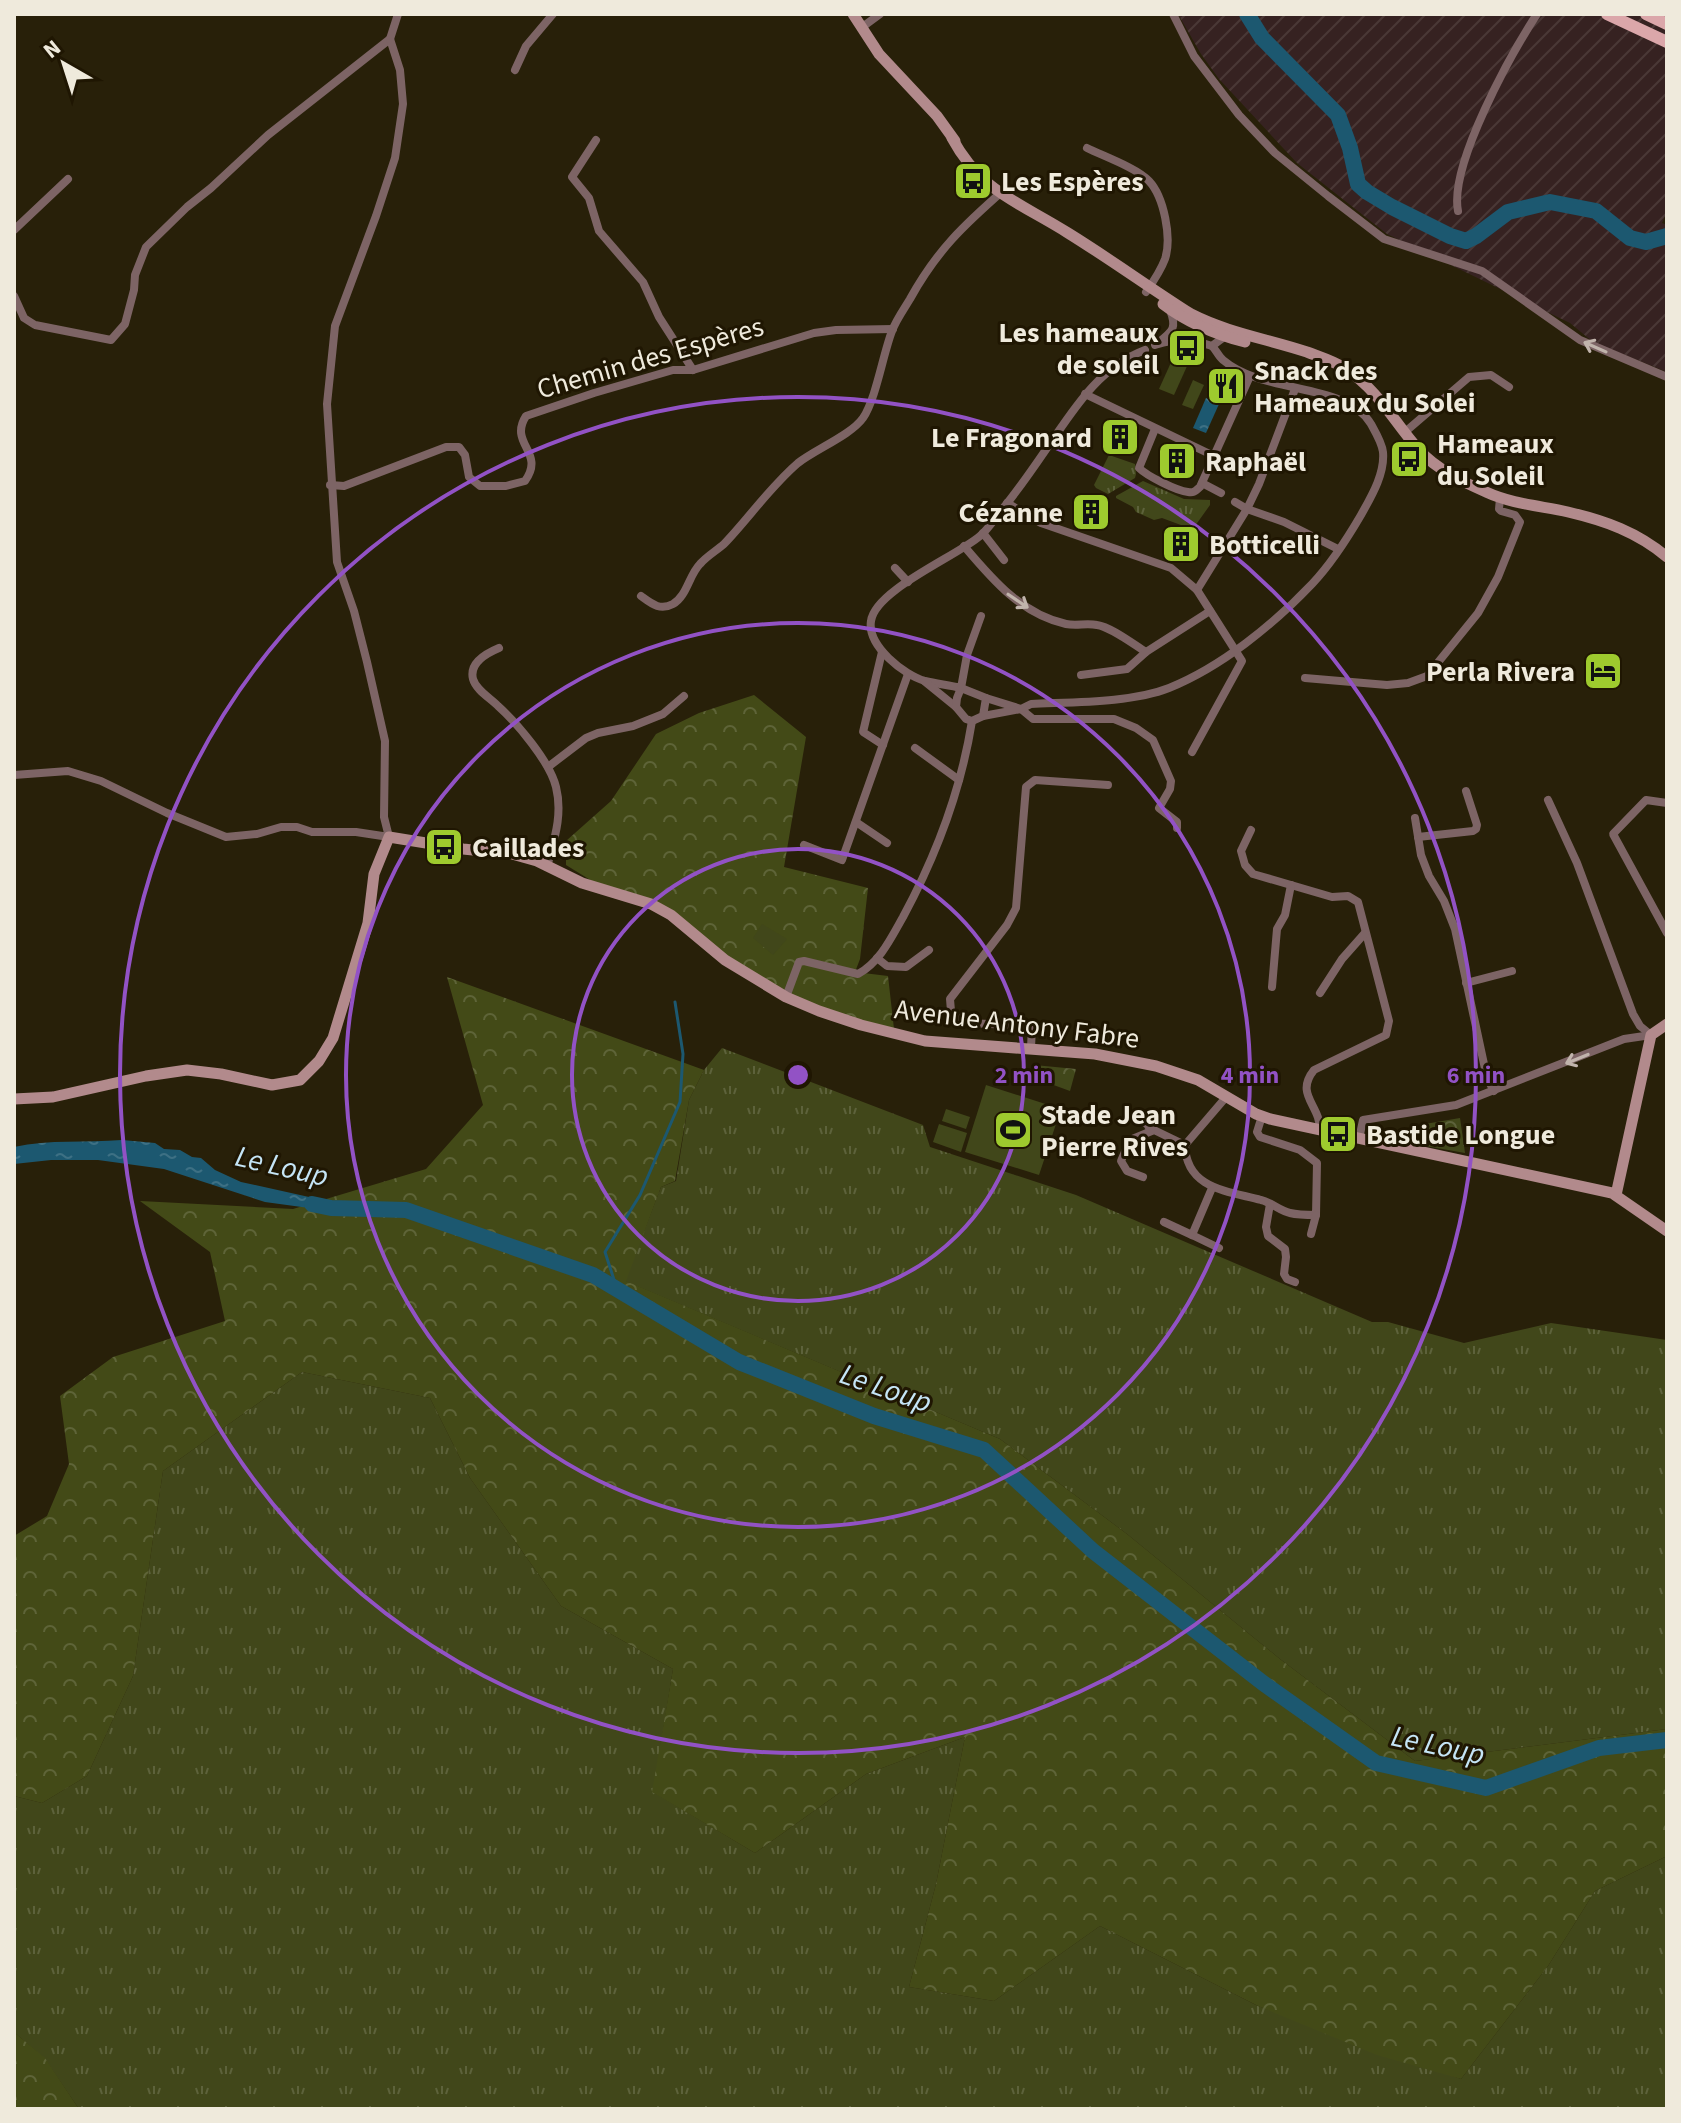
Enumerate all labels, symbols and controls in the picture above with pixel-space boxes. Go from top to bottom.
north arrow [24,24,104,104]
text: N [36,32,68,66]
bus stop icon: Les Espères [952,160,994,202]
place label: Les Espères [1001,162,1144,202]
street label: Chemin des Espères [532,307,768,409]
place label: Les hameaux de soleil [998,313,1159,385]
bus stop icon: Les hameaux de soleil [1166,327,1208,369]
one-way arrow [1583,339,1607,354]
place label: Snack des Hameaux du Solei [1254,351,1475,423]
restaurant icon: Snack des Hameaux du Solei [1205,365,1247,407]
building icon: Le Fragonard [1099,416,1141,458]
place label: Le Fragonard [931,418,1092,458]
place label: Hameaux du Soleil [1437,424,1554,496]
bus stop icon: Hameaux du Soleil [1388,438,1430,480]
building icon: Raphaël [1156,440,1198,482]
place label: Raphaël [1205,442,1306,482]
building icon: Cézanne [1070,491,1112,533]
place label: Cézanne [959,493,1063,533]
building icon: Botticelli [1160,523,1202,565]
place label: Botticelli [1209,525,1320,565]
one-way arrow [1007,592,1029,609]
hotel icon: Perla Rivera [1582,650,1624,692]
place label: Perla Rivera [1426,652,1575,692]
bus stop icon: Caillades [423,826,465,868]
place label: Caillades [472,828,585,868]
street label: Avenue Antony Fabre [892,989,1142,1059]
one-way arrow [1565,1053,1590,1067]
text: 2 min [995,1058,1053,1093]
text: 4 min [1221,1058,1279,1093]
text: 6 min [1447,1058,1505,1093]
centre of rings [784,1061,812,1089]
place label: Stade Jean Pierre Rives [1041,1095,1188,1167]
sports icon: Stade Jean Pierre Rives [992,1109,1034,1151]
bus stop icon: Bastide Longue [1317,1113,1359,1155]
place label: Bastide Longue [1366,1115,1555,1155]
water label: Le Loup [231,1135,333,1198]
water label: Le Loup [834,1353,937,1424]
water label: Le Loup [1387,1715,1489,1776]

